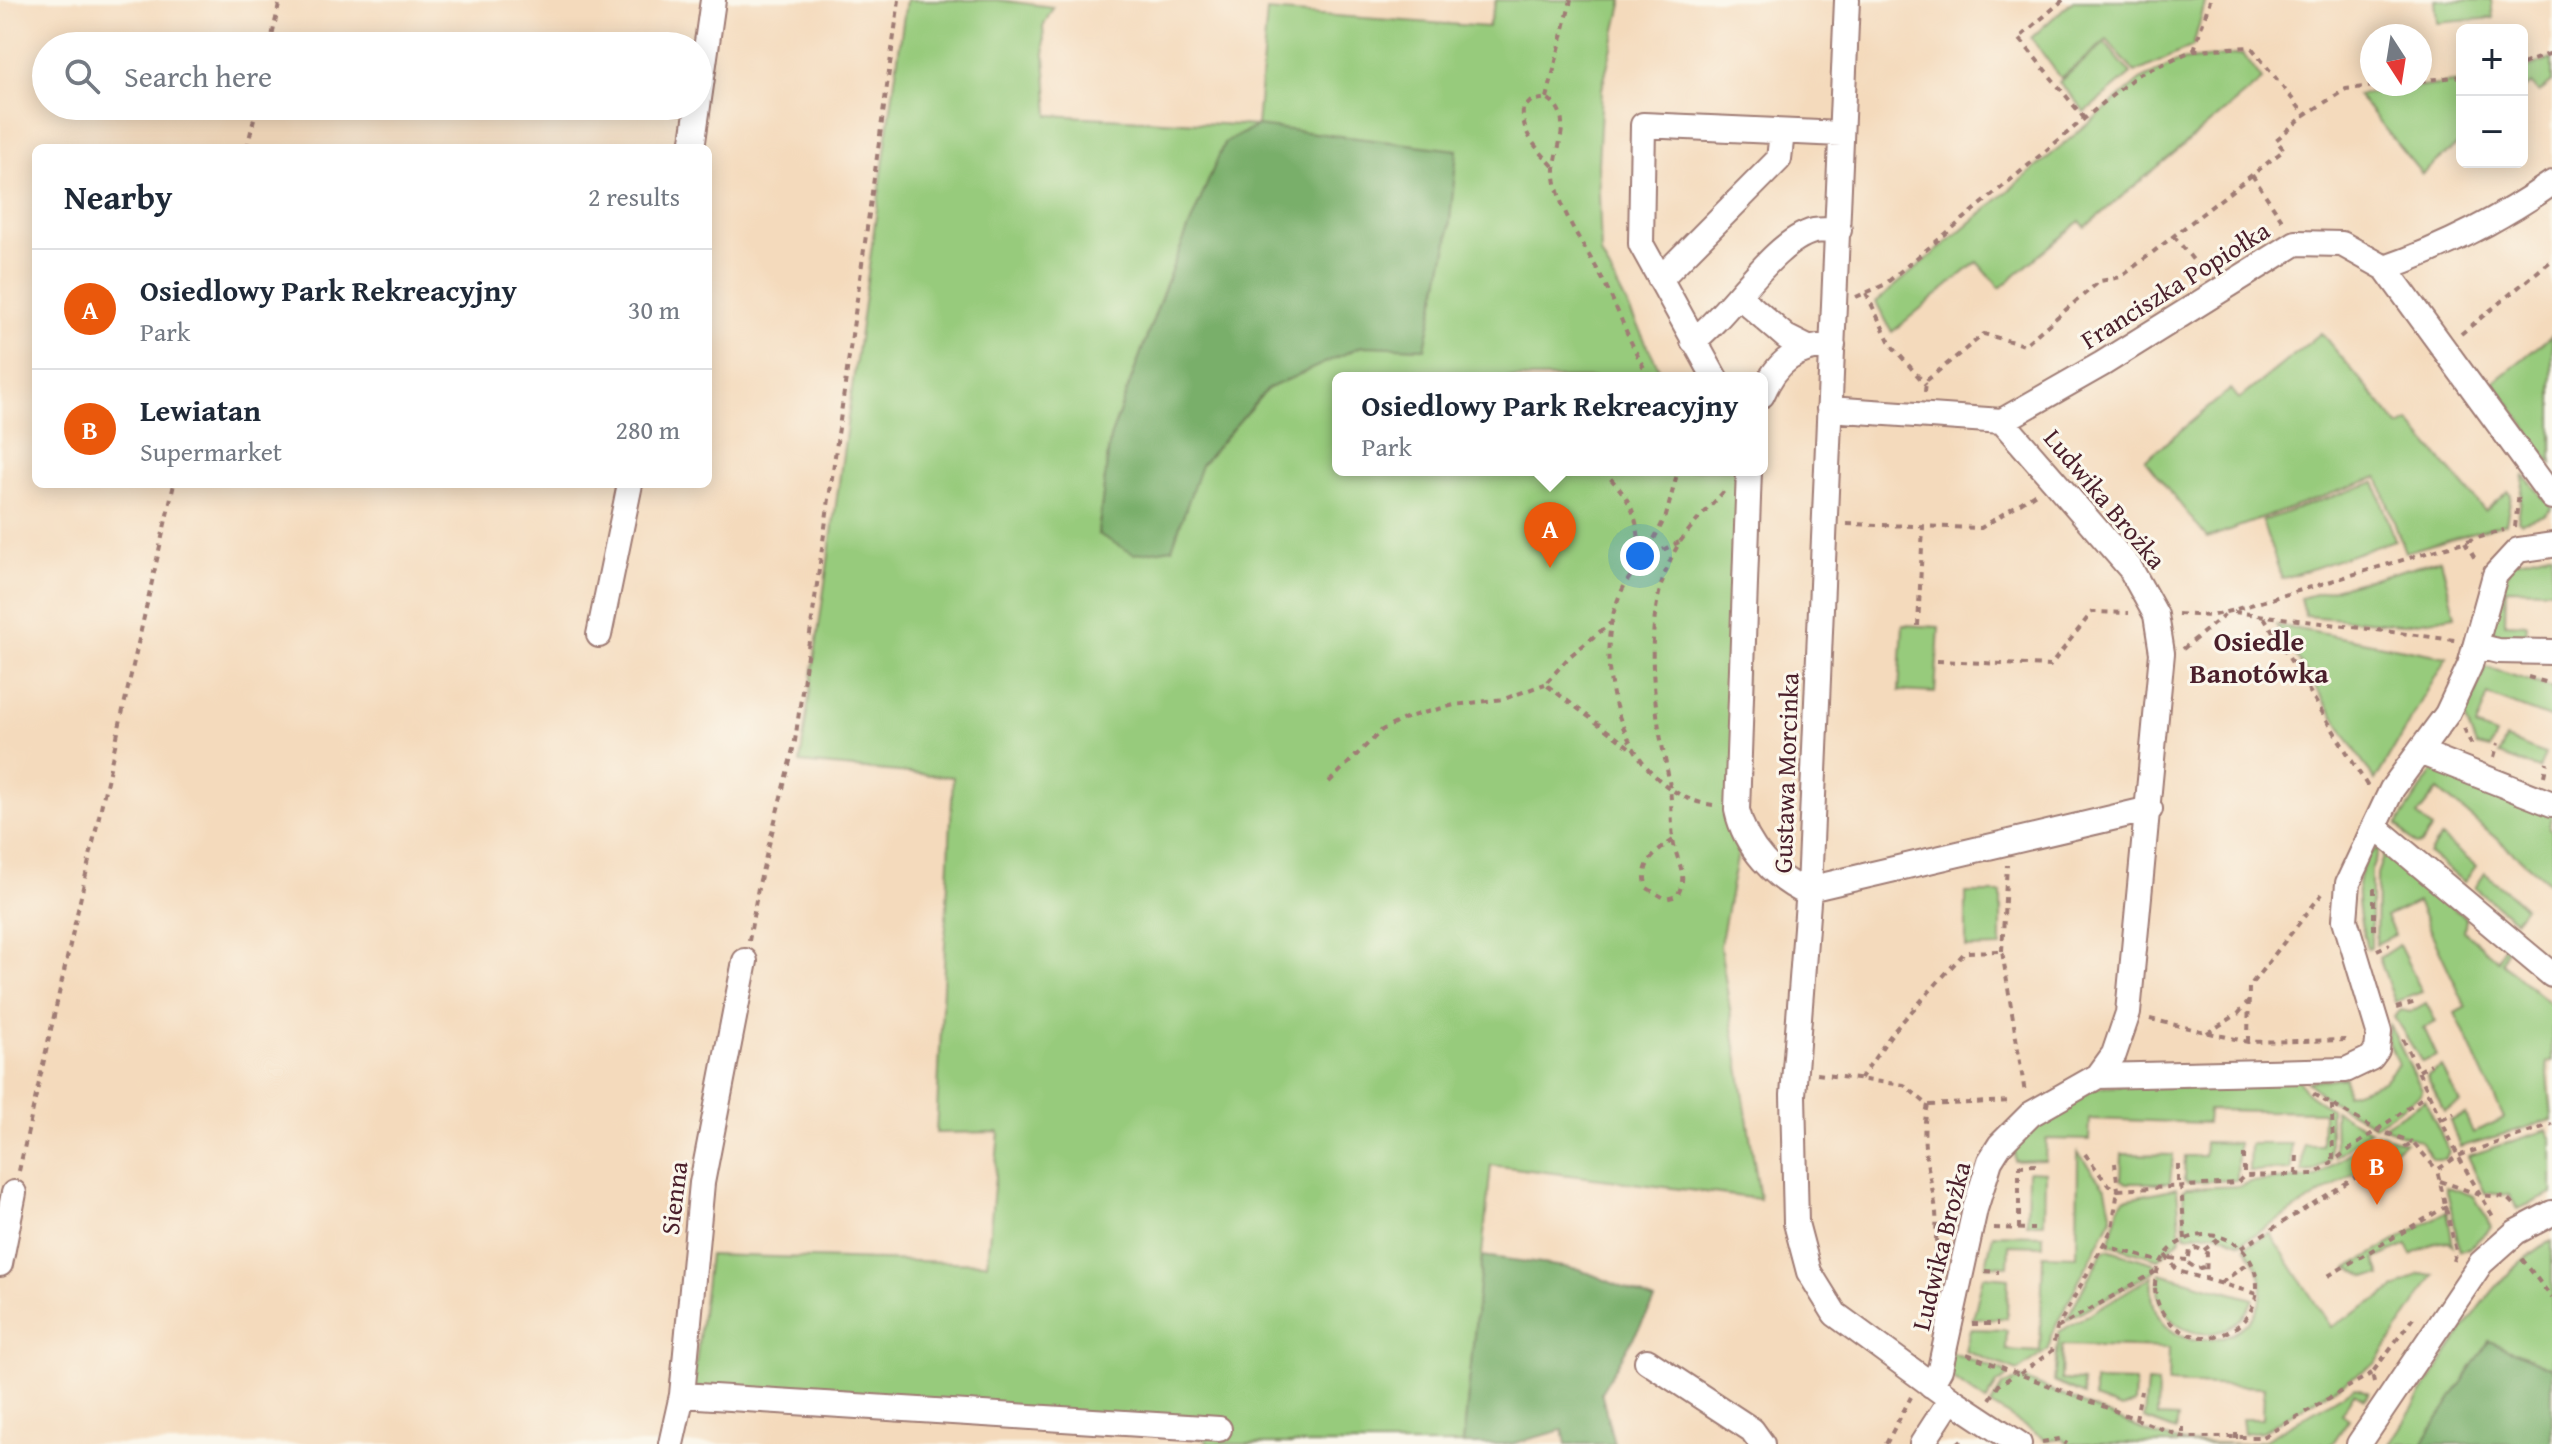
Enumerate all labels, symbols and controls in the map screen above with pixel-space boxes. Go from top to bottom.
north arrow [2360,24,2432,96]
map controls [2456,24,2528,168]
button: + [2456,24,2528,96]
search box [32,32,712,120]
icon: search [60,54,104,98]
text: Search here [124,54,272,98]
button: − [2456,96,2528,168]
text: Nearby [64,172,173,221]
text: 2 results [588,177,680,216]
street label: Franciszka Popiołka [2073,210,2278,359]
text: Osiedlowy Park Rekreacyjny [140,268,517,312]
text: A [82,290,98,329]
text: 30 m [628,290,680,329]
text: Park [140,312,190,351]
popup [1332,372,1768,476]
text: Osiedlowy Park Rekreacyjny [1362,383,1738,427]
text: Lewiatan [140,388,261,432]
text: B [82,410,98,449]
text: 280 m [615,410,680,449]
street label: Ludwika Brożka [2035,420,2176,578]
text: Park [1362,427,1412,466]
text: Supermarket [140,432,282,471]
pin: A [1524,502,1576,568]
your location [1620,536,1660,576]
district label: Osiedle Banotówka [2189,620,2329,693]
street label: Gustawa Morcinka [1763,671,1809,874]
pin: B [2351,1139,2403,1205]
street label: Ludwika Brożka [1901,1157,1981,1334]
street label: Sienna [650,1158,697,1237]

